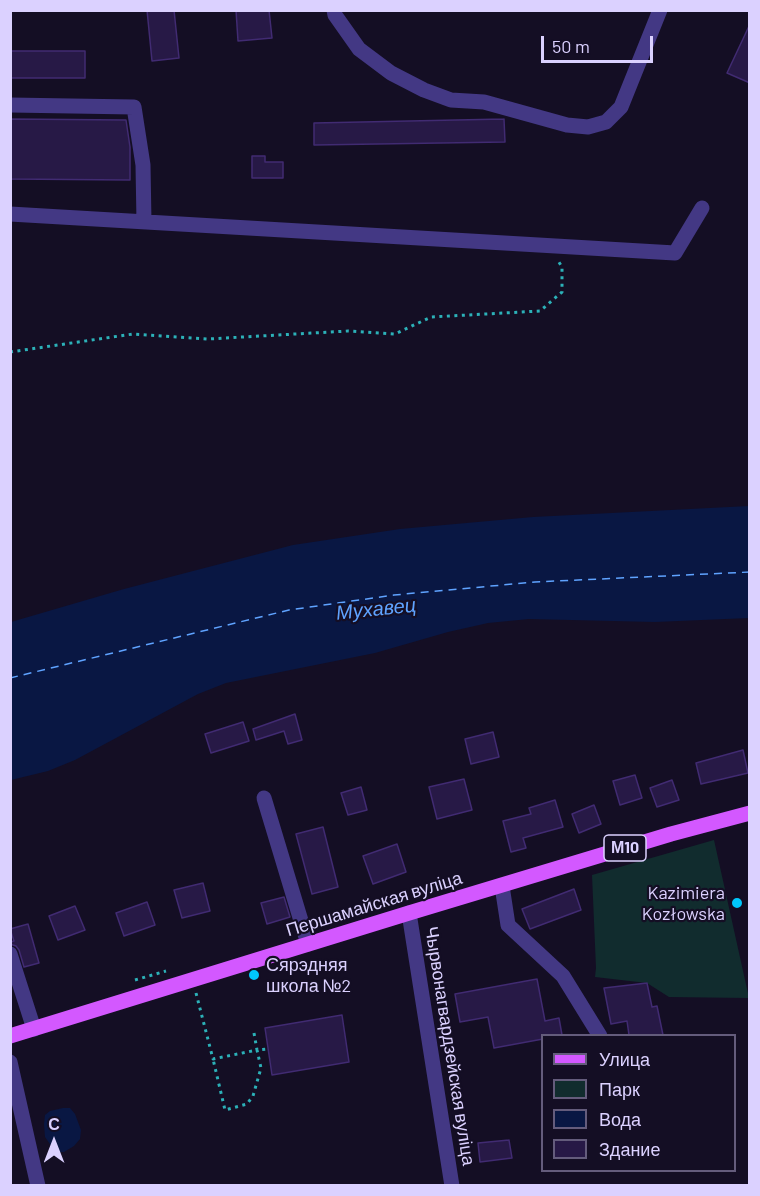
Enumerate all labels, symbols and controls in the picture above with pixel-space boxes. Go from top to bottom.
scale bar [544,24,656,62]
text: 50 m [552,35,590,57]
water label: Мухавец [335,593,417,625]
road number: М10 [604,835,646,861]
street label: Першамайская вуліца [283,867,465,941]
place label: Kazimiera Kozłowska [642,882,725,924]
marker: Kazimiera Kozłowska [730,896,744,910]
street label: Чырвонагвардзейская вуліца [420,925,480,1167]
place label: Сярэдняя школа №2 [266,954,351,996]
marker: Сярэдняя школа №2 [247,968,261,982]
legend [541,1034,736,1172]
text: Улица [599,1048,650,1070]
text: Парк [599,1078,640,1100]
text: Вода [599,1108,641,1130]
north arrow [24,1112,84,1172]
text: С [48,1114,60,1133]
text: Здание [599,1138,660,1160]

